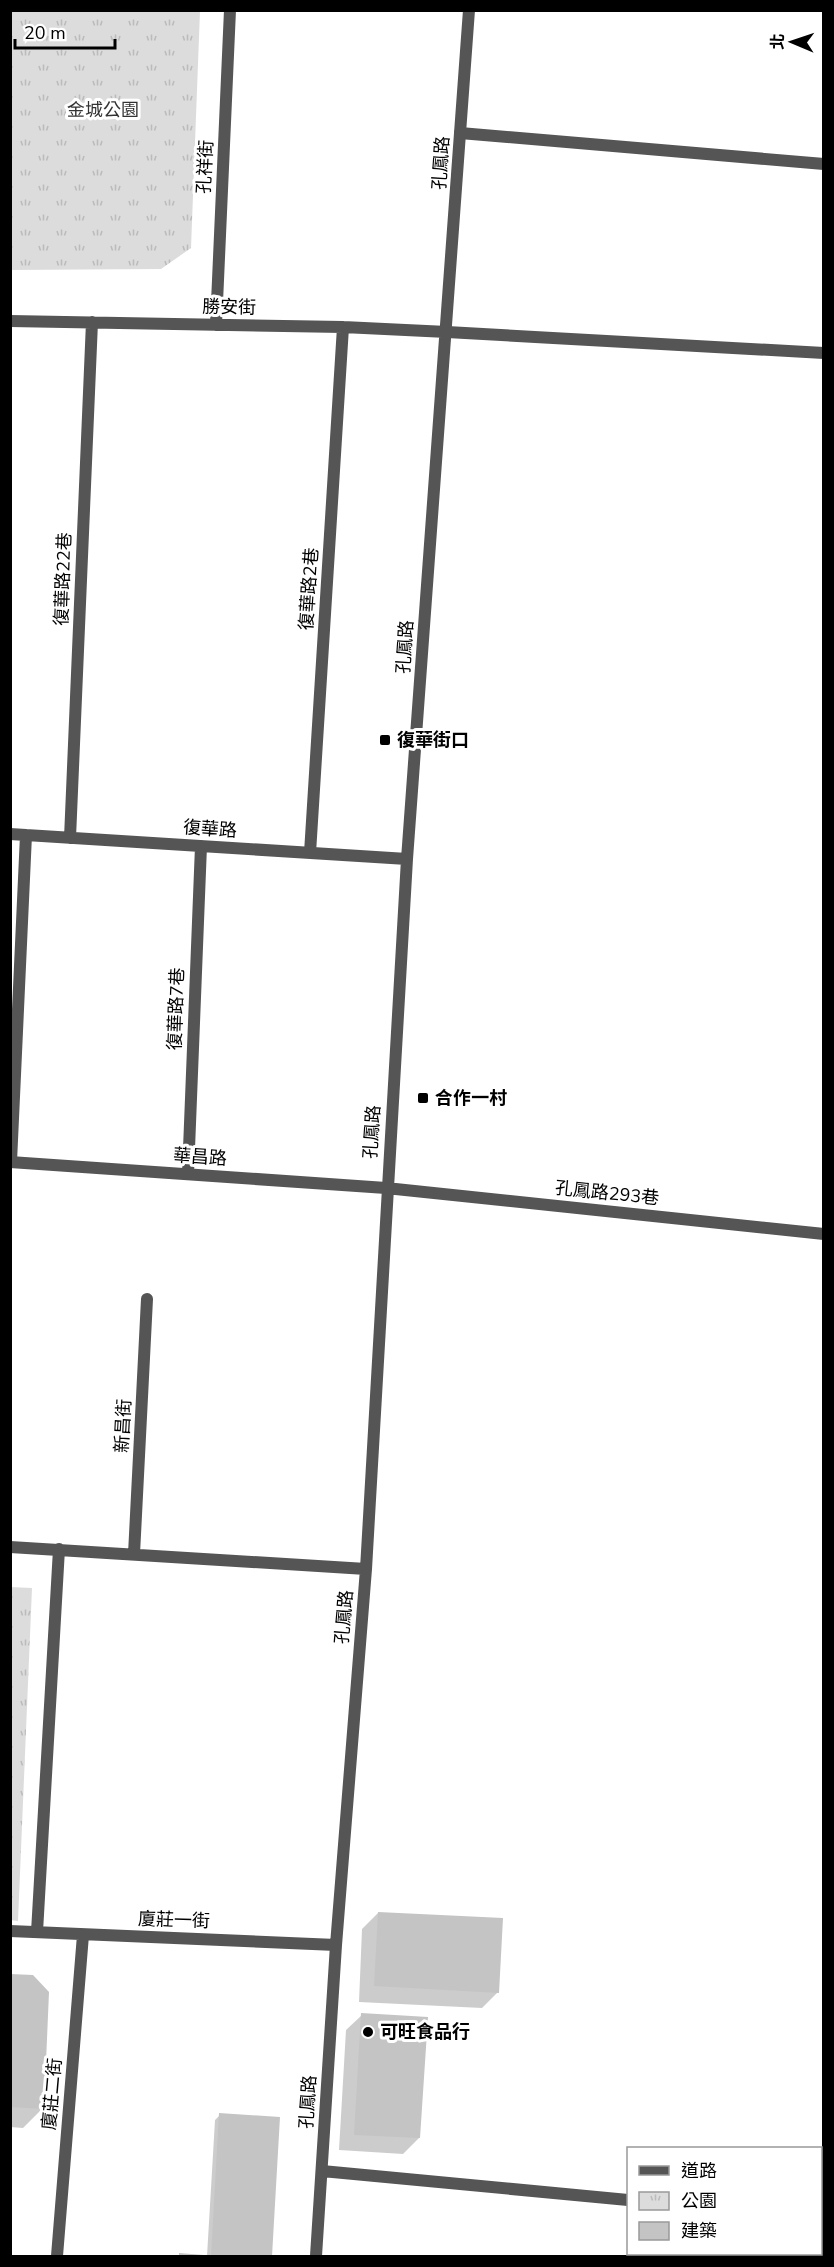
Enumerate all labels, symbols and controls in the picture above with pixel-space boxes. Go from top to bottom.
scale bar [15,12,116,50]
north arrow [762,12,822,72]
text: 20 m [24,21,66,45]
text: 北 [767,33,789,50]
park label: 金城公園 [67,98,139,122]
street label: 孔鳳路 [427,135,455,191]
street label: 孔祥街 [192,139,218,195]
street label: 勝安街 [202,295,256,319]
street label: 復華路22巷 [49,532,77,626]
street label: 復華路2巷 [294,547,324,631]
street label: 孔鳳路 [391,619,419,675]
place label: 復華街口 [397,728,469,752]
marker: 復華街口 [378,733,392,747]
street label: 復華路 [182,815,238,843]
street label: 復華路7巷 [163,967,189,1051]
place label: 合作一村 [435,1086,507,1110]
marker: 合作一村 [416,1091,430,1105]
street label: 孔鳳路 [358,1104,386,1160]
street label: 華昌路 [172,1143,228,1171]
street label: 孔鳳路293巷 [554,1176,660,1210]
street label: 新昌街 [110,1398,136,1454]
street label: 孔鳳路 [330,1589,358,1645]
street label: 廈莊一街 [138,1907,210,1933]
place label: 可旺食品行 [380,2020,470,2044]
marker: 可旺食品行 [361,2025,375,2039]
street label: 廈莊二街 [37,2057,67,2131]
street label: 孔鳳路 [294,2074,322,2130]
legend [627,2147,822,2255]
text: 道路 [681,2159,717,2183]
text: 公園 [681,2189,717,2213]
text: 建築 [681,2219,717,2243]

